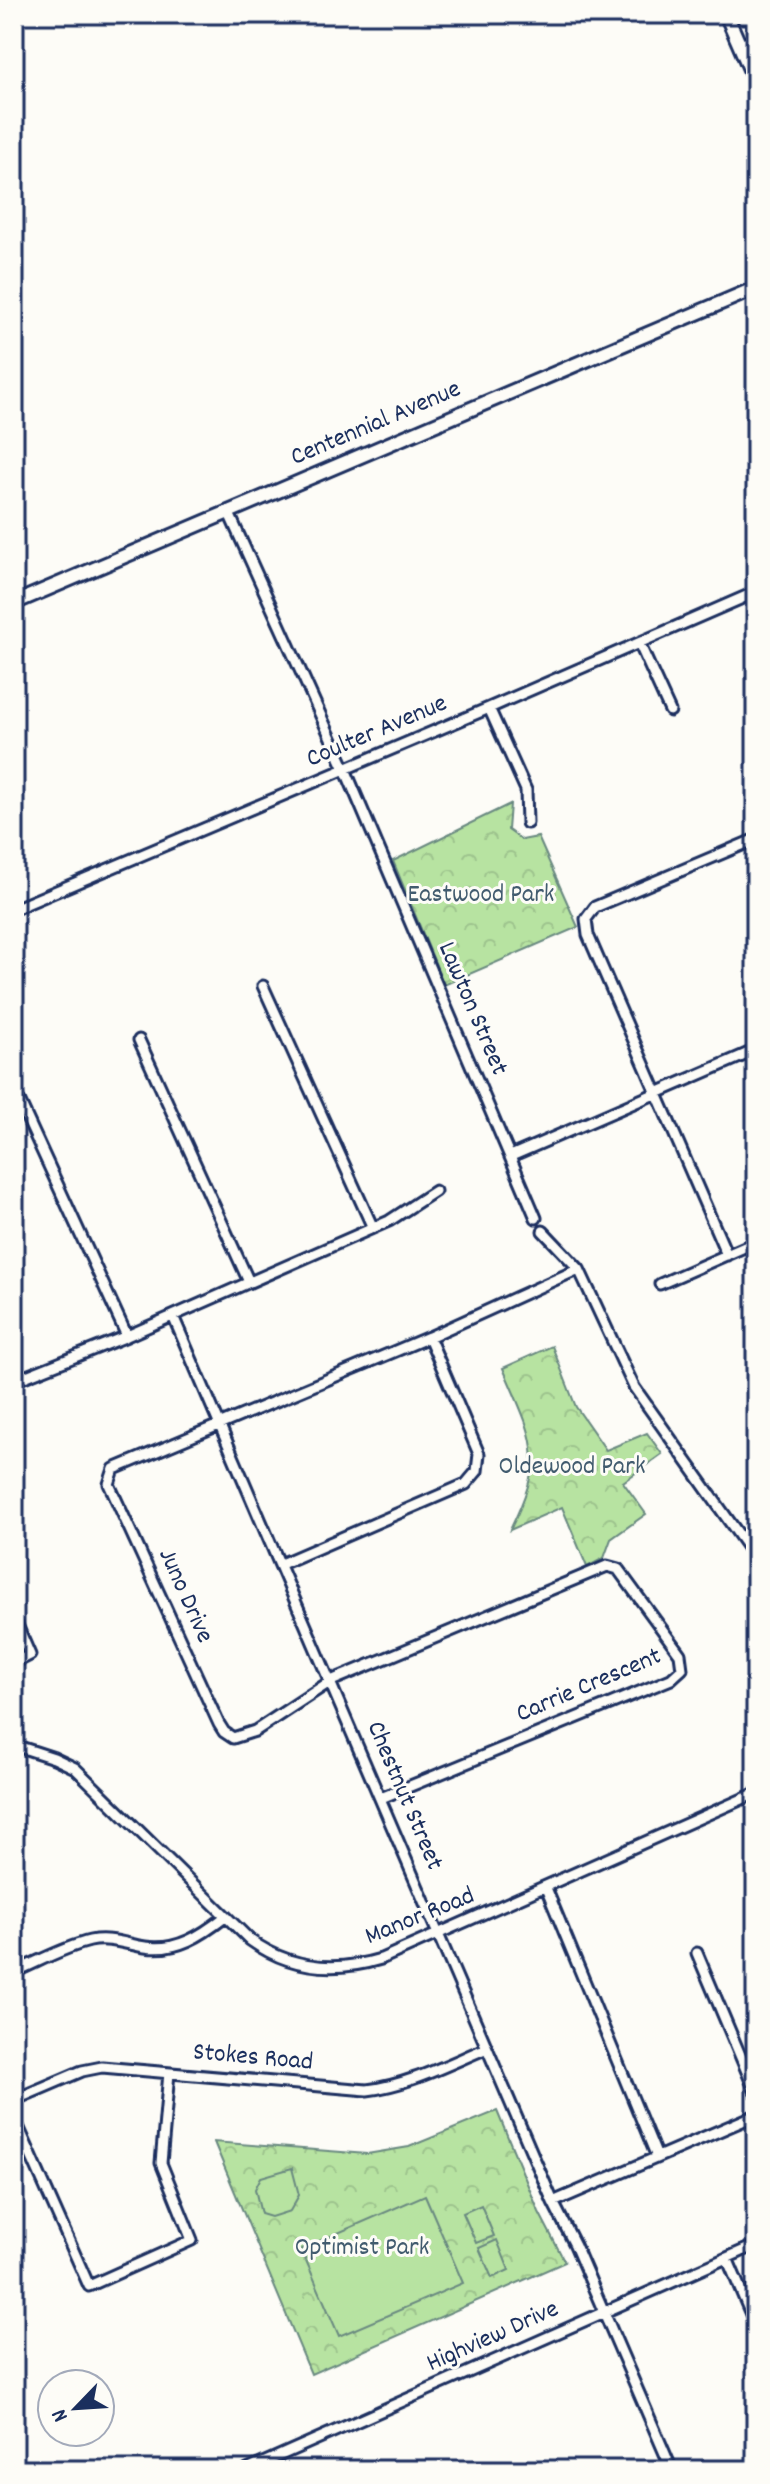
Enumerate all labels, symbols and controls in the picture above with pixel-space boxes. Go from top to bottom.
street label: Centennial Avenue [285,371,467,477]
street label: Coulter Avenue [301,686,453,778]
park label: Eastwood Park [408,877,554,914]
street label: Lawton Street [427,936,517,1082]
park label: Oldewood Park [498,1449,646,1486]
street label: Juno Drive [148,1543,222,1649]
street label: Carrie Crescent [510,1639,668,1733]
street label: Chestnut Street [356,1716,452,1877]
street label: Manor Road [360,1878,480,1956]
street label: Stokes Road [191,2034,315,2082]
park label: Optimist Park [295,2230,429,2267]
street label: Highview Drive [421,2291,565,2383]
north arrow [36,2368,116,2448]
text: N [45,2403,77,2426]

